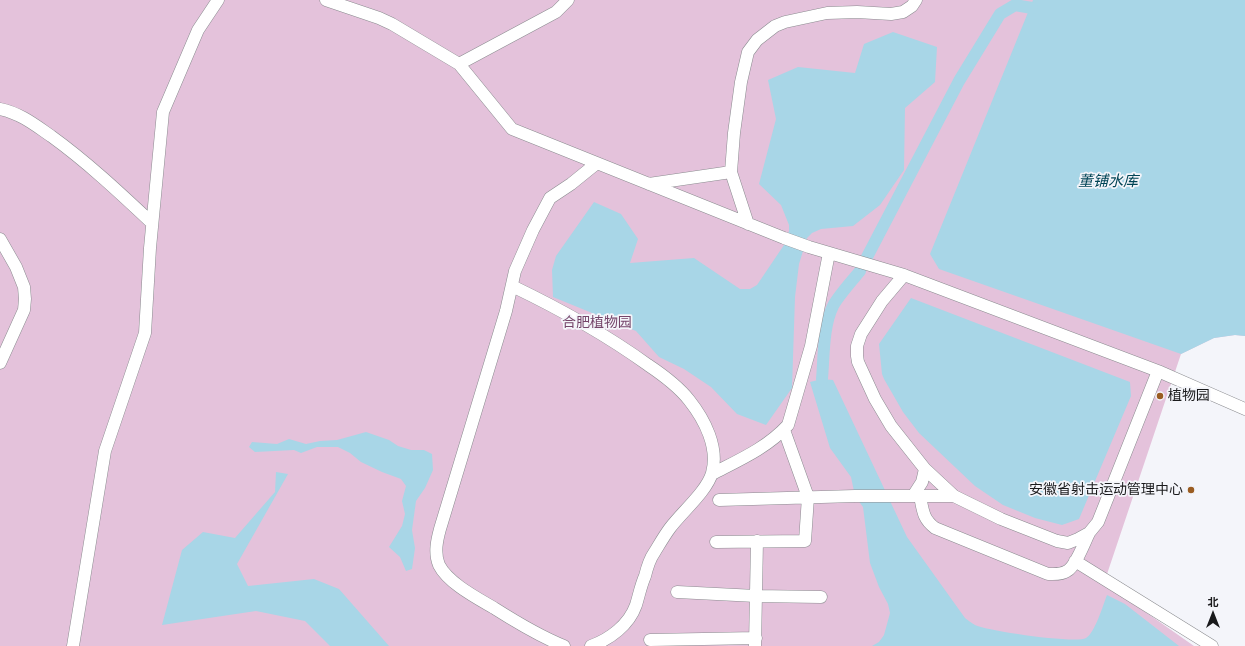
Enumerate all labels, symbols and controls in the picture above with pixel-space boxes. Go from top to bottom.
water label: 董铺水库 [1078,173,1138,191]
park label: 合肥植物园 [562,315,632,331]
place label: 植物园 [1168,388,1210,404]
marker: 植物园 [1155,391,1165,401]
place label: 安徽省射击运动管理中心 [1029,482,1183,498]
marker: 安徽省射击运动管理中心 [1186,485,1196,495]
north arrow [1193,594,1233,634]
text: 北 [1208,596,1219,608]

